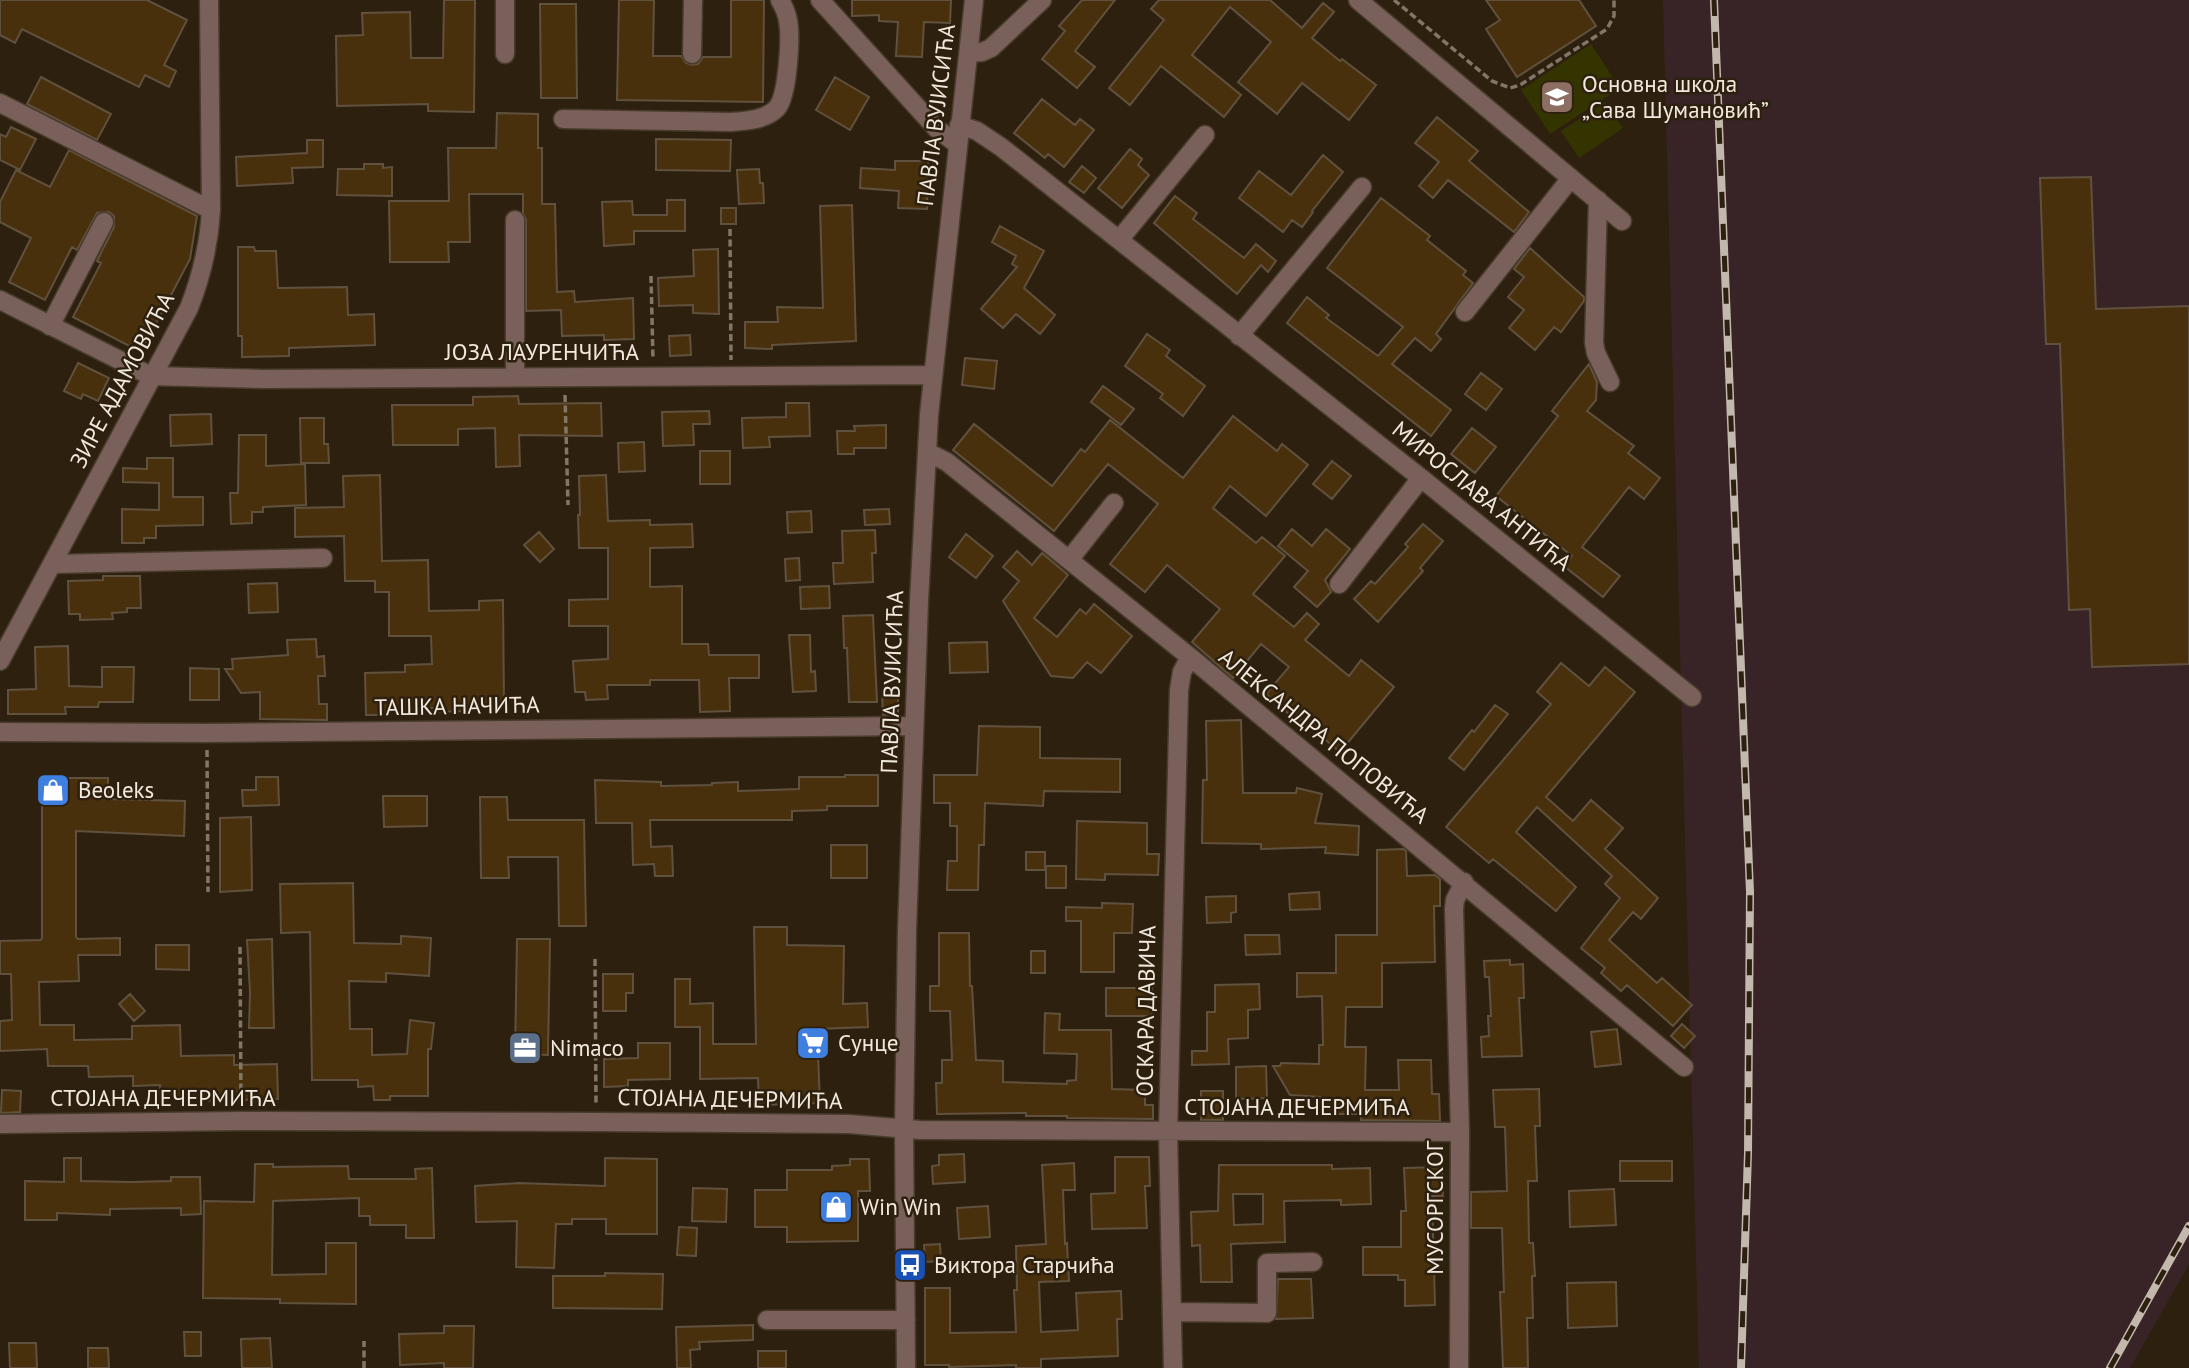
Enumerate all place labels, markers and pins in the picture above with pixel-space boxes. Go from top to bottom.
place label: Основна школа „Сава Шумановић” [1582,69,1769,124]
school or university icon: Основна школа „Сава Шумановић” [1538,78,1576,116]
shop icon: Beoleks [34,771,72,809]
place label: Beoleks [78,775,154,804]
supermarket icon: Сунце [794,1024,832,1062]
place label: Сунце [838,1028,898,1057]
office icon: Nimaco [506,1029,544,1067]
place label: Nimaco [550,1033,624,1062]
shop icon: Win Win [817,1188,855,1226]
place label: Win Win [860,1192,941,1221]
bus stop icon: Виктора Старчића [891,1246,929,1284]
place label: Виктора Старчића [934,1250,1115,1279]

